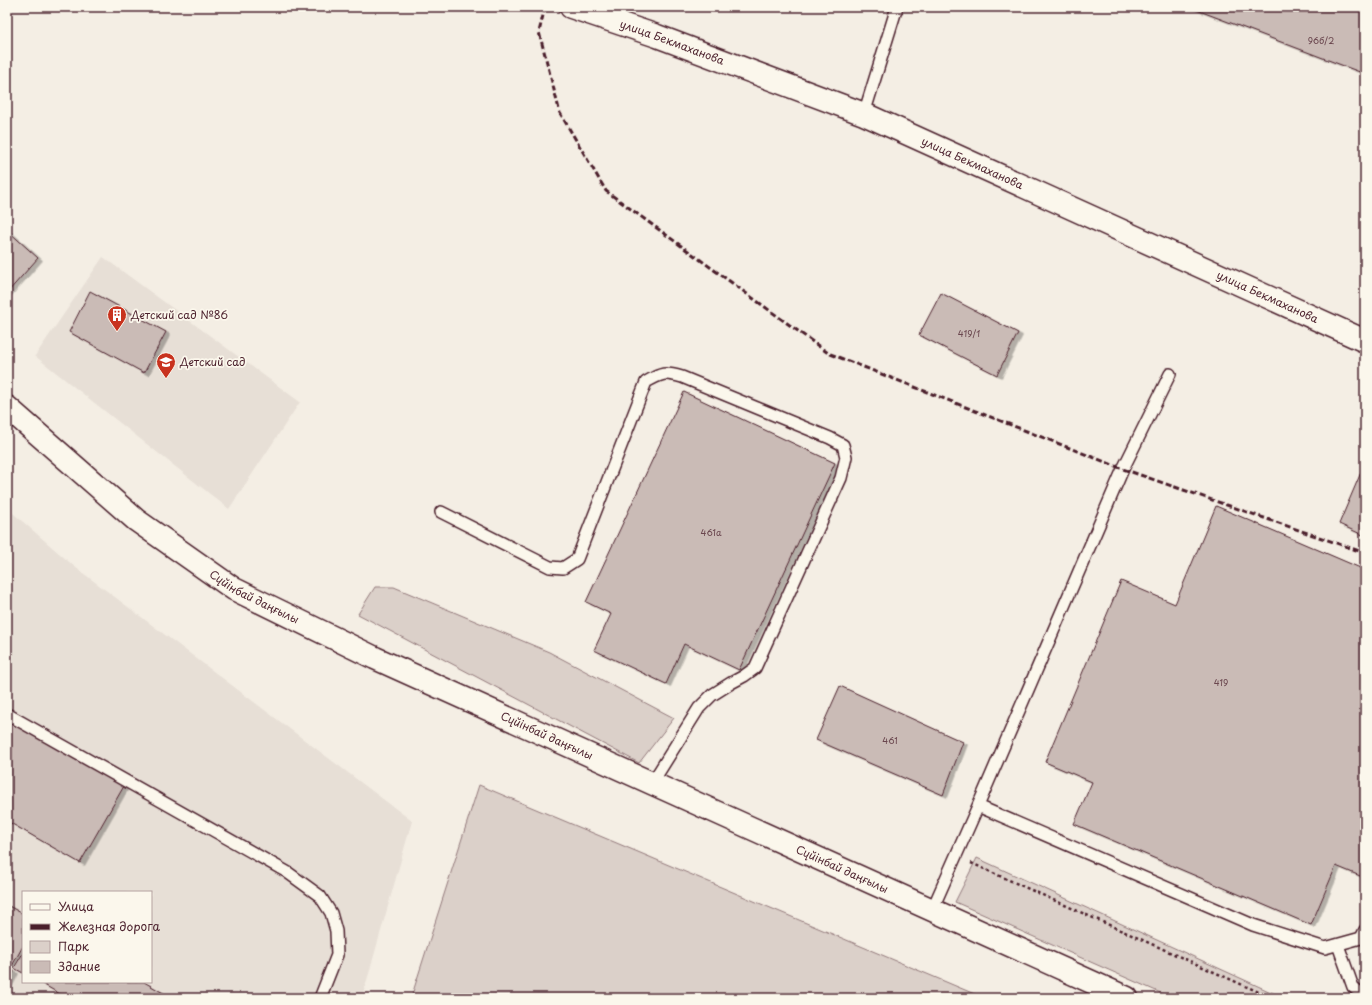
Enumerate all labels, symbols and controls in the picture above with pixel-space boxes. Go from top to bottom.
street label: улица Бекмаханова [618,15,727,69]
house number: 96б/2 [1308,33,1334,47]
street label: улица Бекмаханова [919,132,1026,193]
street label: улица Бекмаханова [1214,266,1322,327]
building icon: Детский сад №86 [106,304,128,332]
place label: Детский сад №86 [130,306,228,323]
house number: 419/1 [958,326,980,340]
school or university icon: Детский сад [155,351,177,379]
place label: Детский сад [179,353,245,370]
house number: 461а [701,525,722,539]
street label: Сүйінбай даңғылы [206,565,302,628]
house number: 419 [1214,675,1228,689]
street label: Сүйінбай даңғылы [498,707,596,764]
house number: 461 [882,733,898,747]
street label: Сүйінбай даңғылы [793,840,891,897]
legend [22,891,152,983]
text: Улица [58,897,94,915]
text: Железная дорога [58,917,161,935]
text: Парк [58,937,90,955]
text: Здание [58,957,100,975]

